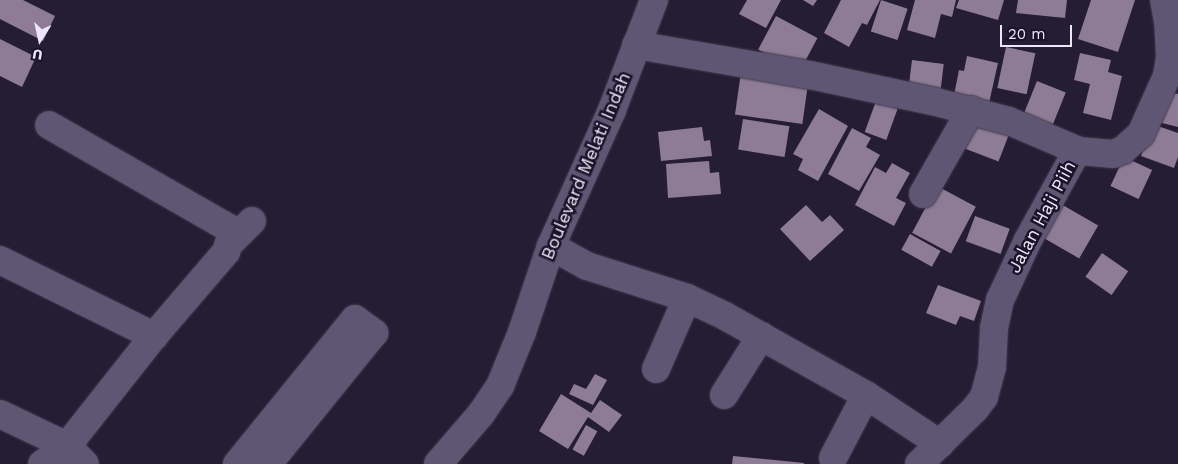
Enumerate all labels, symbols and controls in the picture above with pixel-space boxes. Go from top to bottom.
north arrow [15,15,65,65]
scale bar [1003,15,1076,47]
text: 20 m [1008,25,1046,43]
text: U [31,46,44,64]
street label: Boulevard Melati Indah [537,69,635,263]
street label: Jalan Haji Piih [1003,157,1081,277]

